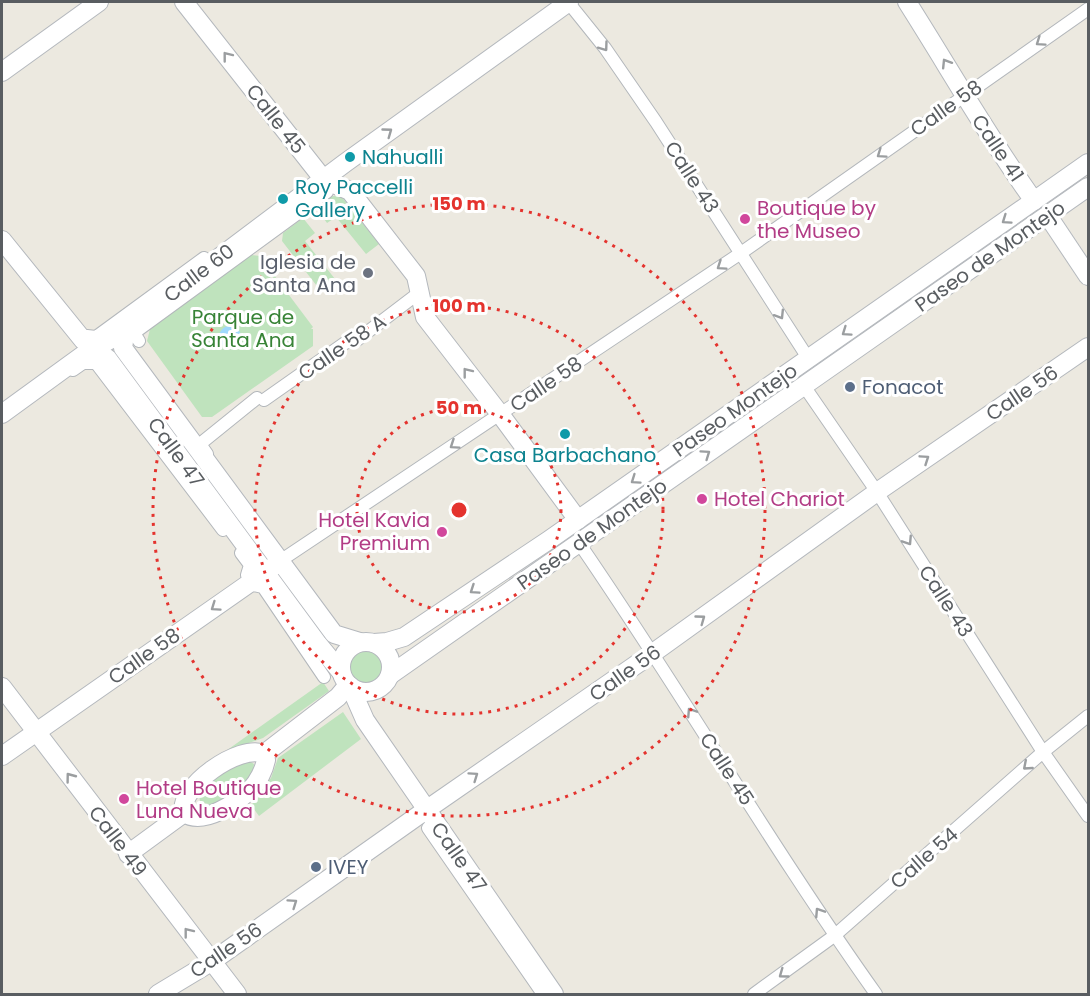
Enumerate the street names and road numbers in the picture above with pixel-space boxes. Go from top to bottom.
street label: Calle 58 [904,73,988,143]
street label: Calle 45 [240,78,312,160]
street label: Calle 41 [965,109,1031,187]
street label: Calle 43 [658,135,726,219]
street label: Paseo de Montejo [909,194,1071,318]
street label: Calle 60 [158,237,240,309]
street label: Calle 58 A [292,307,392,387]
street label: Calle 58 [504,350,588,418]
street label: Paseo Montejo [667,357,803,463]
street label: Calle 56 [980,359,1064,427]
street label: Calle 47 [141,411,211,493]
street label: Paseo de Montejo [511,472,673,596]
street label: Calle 43 [912,559,980,643]
street label: Calle 58 [102,621,186,691]
street label: Calle 56 [583,638,667,708]
street label: Calle 45 [693,727,761,811]
street label: Calle 49 [82,800,154,882]
street label: Calle 47 [425,816,493,898]
street label: Calle 54 [884,821,964,895]
street label: Calle 56 [184,916,268,984]

